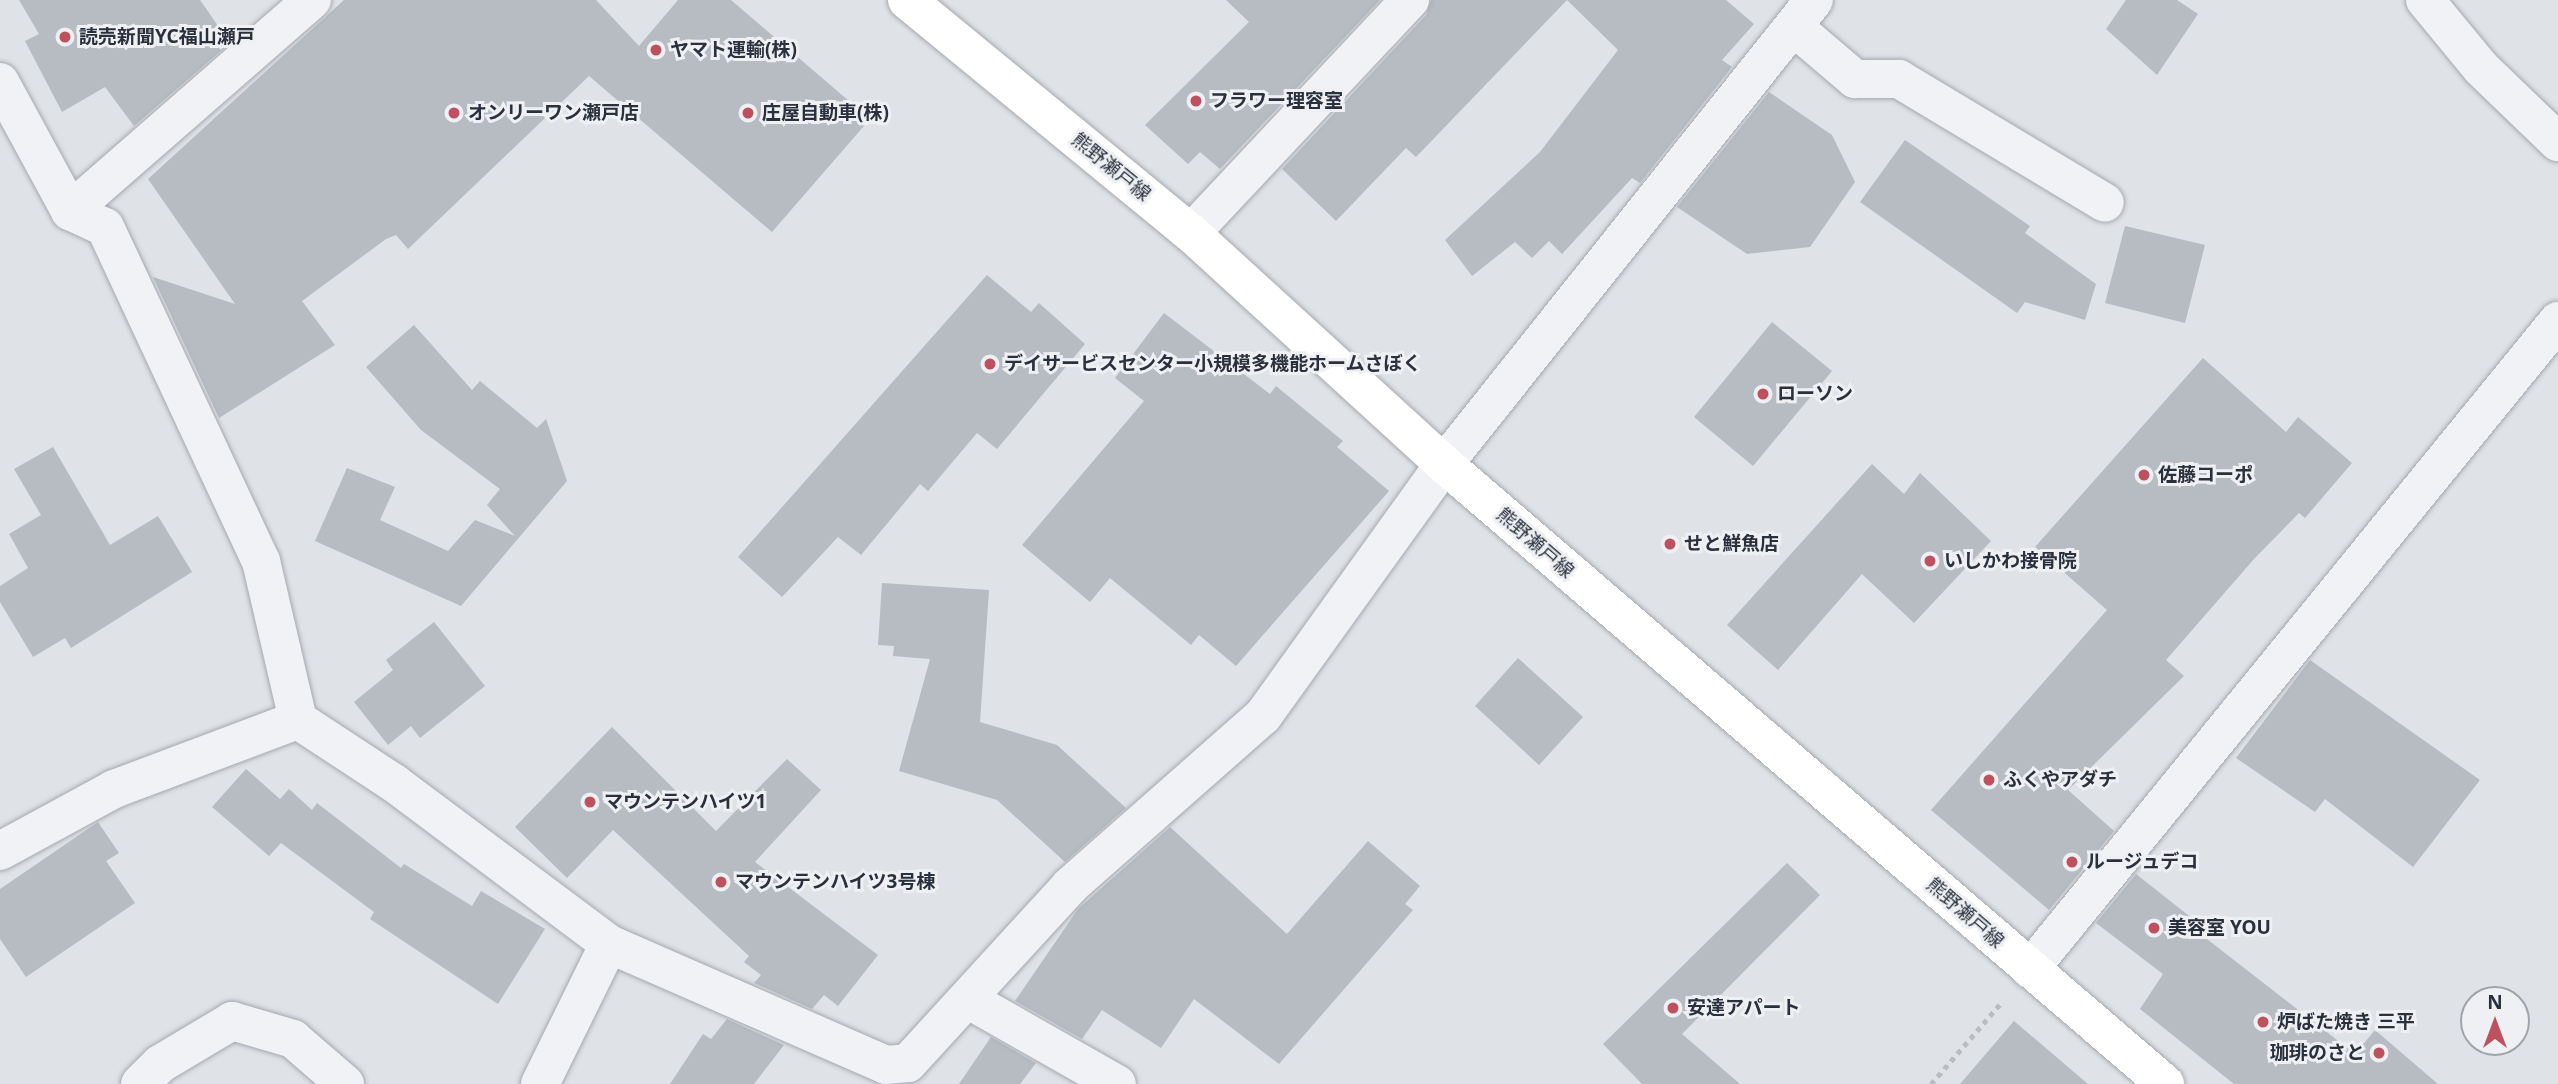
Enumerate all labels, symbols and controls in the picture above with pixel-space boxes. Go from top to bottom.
place label: 読売新聞YC福山瀬戸 [79,26,255,48]
marker: 読売新聞YC福山瀬戸 [57,29,73,45]
place label: ヤマト運輸(株) [670,39,797,61]
marker: ヤマト運輸(株) [648,42,664,58]
place label: フラワー理容室 [1210,90,1343,112]
marker: フラワー理容室 [1188,93,1204,109]
place label: オンリーワン瀬戸店 [468,102,639,124]
place label: 庄屋自動車(株) [762,102,889,124]
marker: オンリーワン瀬戸店 [446,105,462,121]
marker: 庄屋自動車(株) [740,105,756,121]
street label: 熊野瀬戸線 [1067,128,1155,206]
place label: デイサービスセンター小規模多機能ホームさぼく [1004,353,1422,375]
marker: デイサービスセンター小規模多機能ホームさぼく [982,356,998,372]
place label: ローソン [1777,383,1853,405]
marker: ローソン [1755,386,1771,402]
place label: 佐藤コーポ [2158,464,2253,486]
marker: 佐藤コーポ [2136,467,2152,483]
street label: 熊野瀬戸線 [1492,503,1578,583]
place label: せと鮮魚店 [1684,533,1779,555]
marker: せと鮮魚店 [1662,536,1678,552]
place label: いしかわ接骨院 [1944,550,2077,572]
marker: いしかわ接骨院 [1922,553,1938,569]
place label: ふくやアダチ [2003,769,2117,791]
marker: ふくやアダチ [1981,772,1997,788]
place label: マウンテンハイツ1 [604,791,767,813]
marker: マウンテンハイツ1 [582,794,598,810]
place label: ルージュデコ [2086,851,2200,873]
marker: ルージュデコ [2064,854,2080,870]
place label: マウンテンハイツ3号棟 [735,871,936,893]
street label: 熊野瀬戸線 [1922,873,2008,953]
marker: マウンテンハイツ3号棟 [713,874,729,890]
place label: 美容室 YOU [2168,917,2271,939]
marker: 美容室 YOU [2146,920,2162,936]
north arrow [2460,986,2530,1056]
text: N [2487,989,2503,1015]
place label: 安達アパート [1687,997,1801,1019]
marker: 安達アパート [1665,1000,1681,1016]
place label: 炉ばた焼き 三平 [2277,1011,2415,1033]
marker: 炉ばた焼き 三平 [2255,1014,2271,1030]
place label: 珈琲のさと [2270,1042,2365,1064]
marker: 珈琲のさと [2371,1045,2387,1061]

